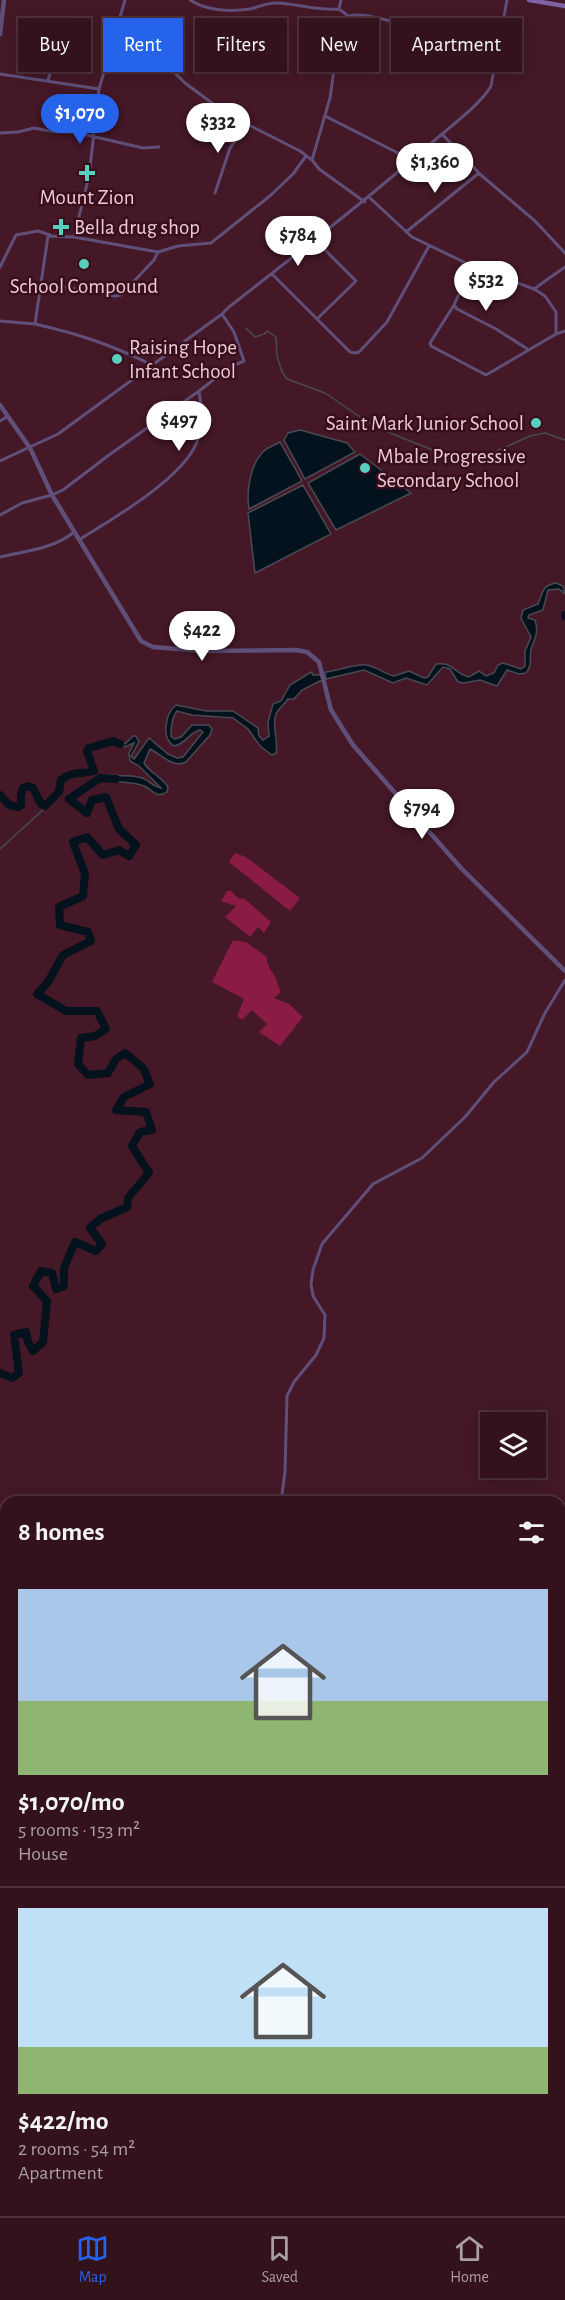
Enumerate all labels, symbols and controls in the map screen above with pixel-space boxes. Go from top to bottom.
chip: Buy [18,18,91,72]
chip: Rent [103,18,183,72]
chip: Filters [195,18,287,72]
chip: New [299,18,379,72]
chip: Apartment [391,18,522,72]
pin: $1,070 [31,94,129,145]
text: $1,070 [55,103,105,123]
pin: $332 [182,103,254,154]
text: $332 [200,112,236,132]
pin: $1,360 [386,143,484,194]
text: $1,360 [410,152,460,172]
marker: Mount Zion [78,164,96,182]
place label: Mount Zion [39,187,135,208]
pin: $784 [262,216,334,267]
place label: Bella drug shop [74,217,200,238]
marker: Bella drug shop [52,218,70,236]
text: $784 [279,225,317,245]
marker: School Compound [77,257,91,271]
pin: $532 [450,261,522,312]
text: $532 [468,270,504,290]
place label: School Compound [10,276,158,297]
place label: Raising Hope Infant School [129,337,237,382]
marker: Raising Hope Infant School [110,352,124,366]
pin: $497 [143,401,215,452]
text: $497 [160,410,198,430]
place label: Saint Mark Junior School [326,413,524,434]
marker: Saint Mark Junior School [529,416,543,430]
place label: Mbale Progressive Secondary School [377,446,526,491]
marker: Mbale Progressive Secondary School [358,461,372,475]
pin: $422 [166,611,238,662]
text: $422 [183,620,221,640]
pin: $794 [386,789,458,840]
text: $794 [403,798,441,818]
map controls [480,1412,546,1478]
button: layers [480,1412,546,1478]
icon: filters [515,1516,548,1549]
text: 8 homes [18,1519,105,1545]
icon: home [229,1628,337,1736]
text: $1,070/mo [18,1789,125,1815]
text: 5 rooms · 153 m² [18,1820,140,1840]
text: House [18,1844,68,1864]
icon: home [229,1947,337,2055]
text: $422/mo [18,2108,108,2134]
text: 2 rooms · 54 m² [18,2139,135,2159]
text: Apartment [18,2163,103,2183]
tab: Map [76,2232,109,2287]
tab: Saved [261,2232,298,2287]
tab: Home [450,2232,489,2287]

